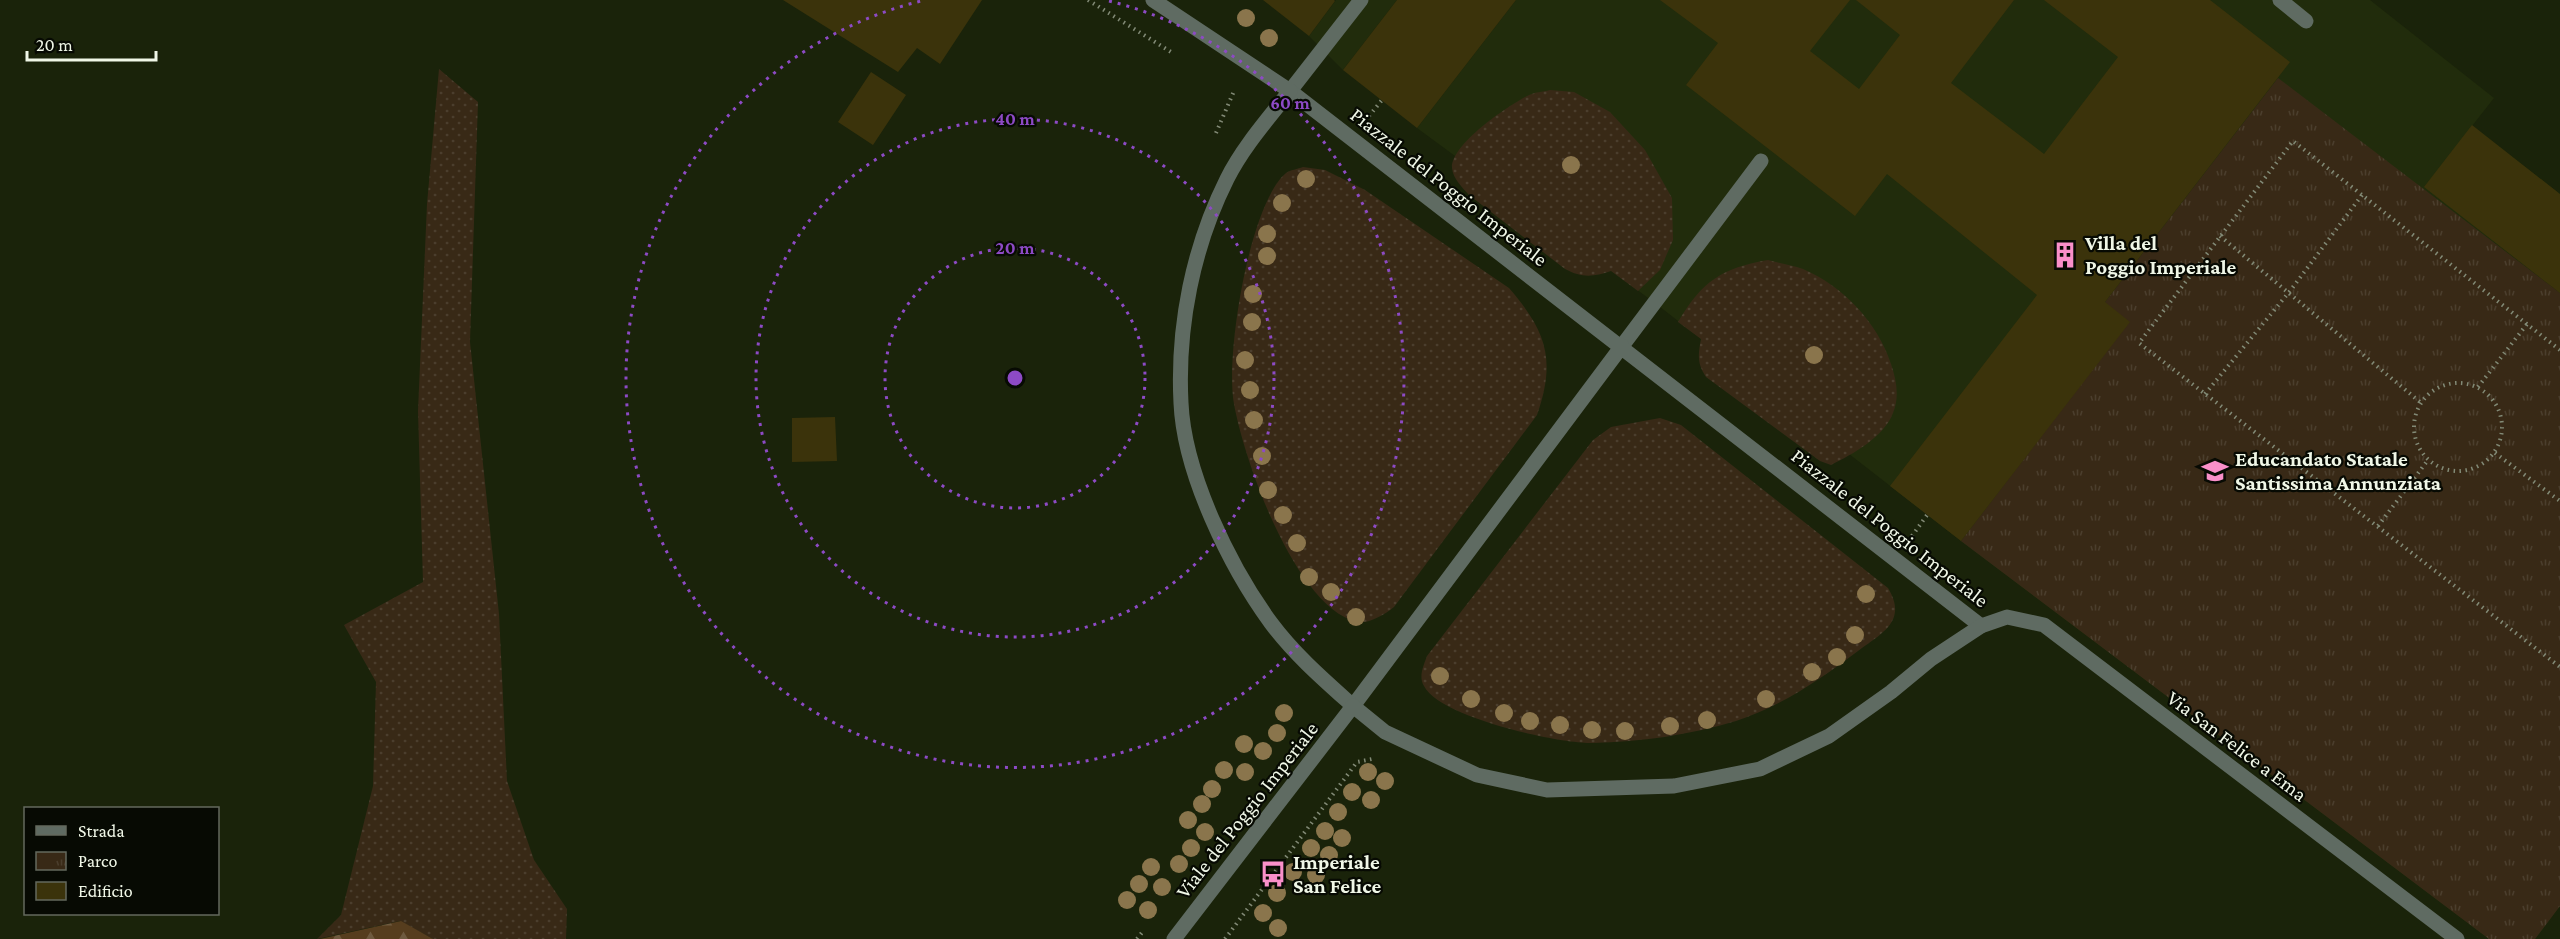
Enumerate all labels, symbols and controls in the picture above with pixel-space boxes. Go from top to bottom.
scale bar [27,24,156,62]
text: 20 m [36,35,73,55]
text: 60 m [1270,93,1310,113]
street label: Piazzale del Poggio Imperiale [1346,103,1552,271]
text: 40 m [995,109,1035,129]
place label: Villa del Poggio Imperiale [2084,231,2237,279]
text: 20 m [996,238,1035,258]
building icon: Villa del Poggio Imperiale [2050,240,2080,270]
centre of rings [1005,368,1025,388]
street label: Piazzale del Poggio Imperiale [1787,444,1993,612]
place label: Educandato Statale Santissima Annunziata [2235,447,2442,495]
school or university icon: Educandato Statale Santissima Annunziata [2200,456,2230,486]
street label: Via San Felice a Ema [2162,686,2312,807]
street label: Viale del Poggio Imperiale [1171,717,1323,903]
legend [24,807,219,915]
text: Strada [78,821,125,841]
place label: Imperiale San Felice [1293,850,1381,898]
text: Parco [78,851,117,871]
bus stop icon: Imperiale San Felice [1258,859,1288,889]
text: Edificio [78,881,133,901]

